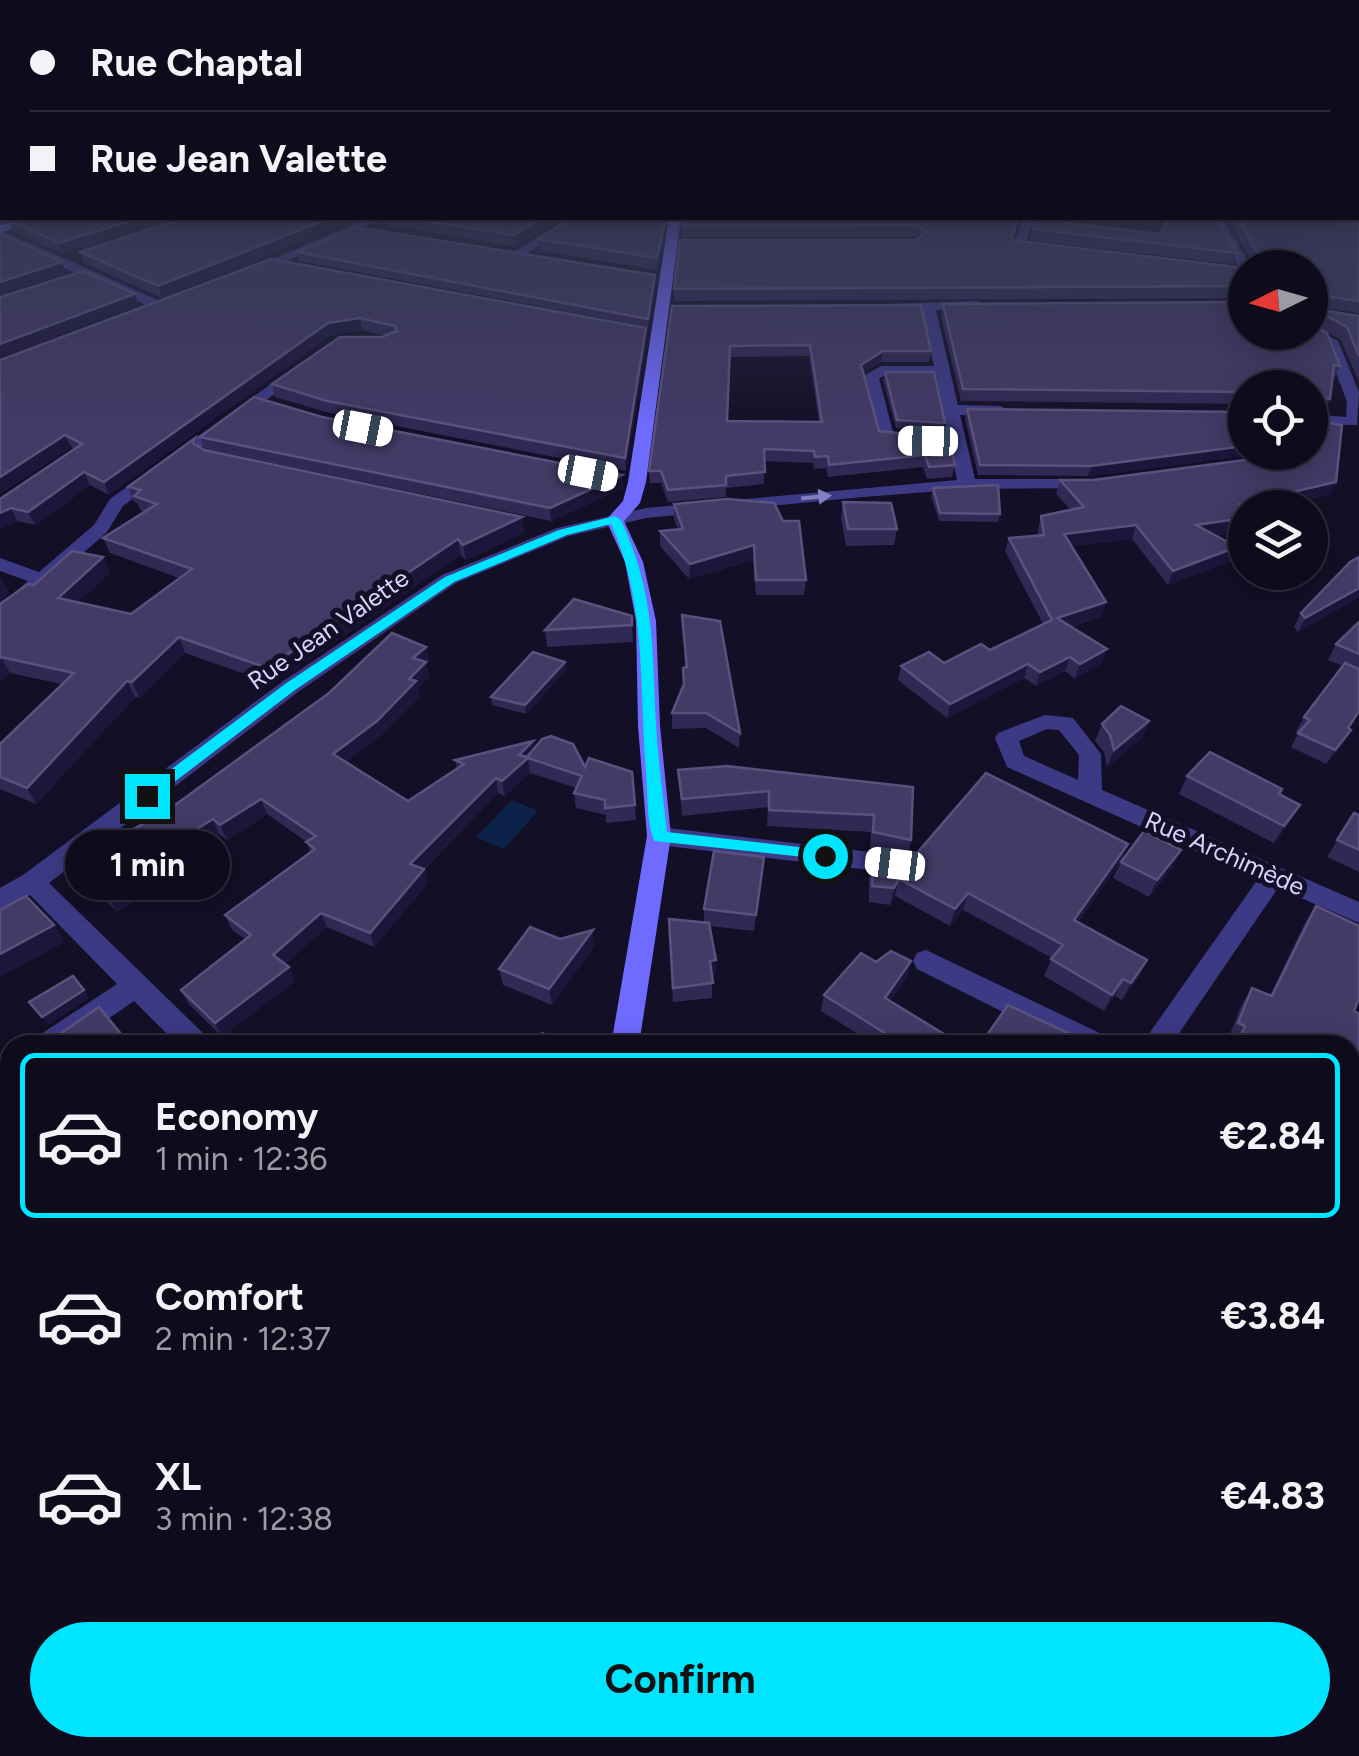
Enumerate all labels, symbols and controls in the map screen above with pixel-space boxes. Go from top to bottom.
text: Rue Chaptal [90,40,303,86]
text: Rue Jean Valette [90,136,387,182]
north arrow [1228,250,1328,350]
map controls [1228,250,1328,590]
button: locate [1228,370,1328,470]
car [331,408,395,448]
car [898,425,958,457]
car [556,453,620,493]
one-way arrow [800,489,832,505]
button: layers [1228,490,1328,590]
street label: Rue Jean Valette [242,562,414,696]
route end [125,774,170,819]
street label: Rue Archimède [1141,804,1309,902]
callout: 1 min [64,831,230,901]
route start [803,834,848,879]
car [863,845,927,883]
text: 1 min [110,846,185,884]
icon: car [35,1091,125,1181]
text: Economy [155,1094,318,1140]
text: €2.84 [1220,1113,1325,1159]
text: 1 min · 12:36 [155,1140,327,1178]
icon: car [35,1271,125,1361]
text: Comfort [155,1274,304,1320]
text: €3.84 [1221,1293,1325,1339]
text: 2 min · 12:37 [155,1320,331,1358]
icon: car [35,1451,125,1541]
text: XL [155,1454,201,1500]
text: €4.83 [1221,1473,1325,1519]
text: 3 min · 12:38 [155,1500,333,1538]
button: Confirm [30,1622,1330,1737]

